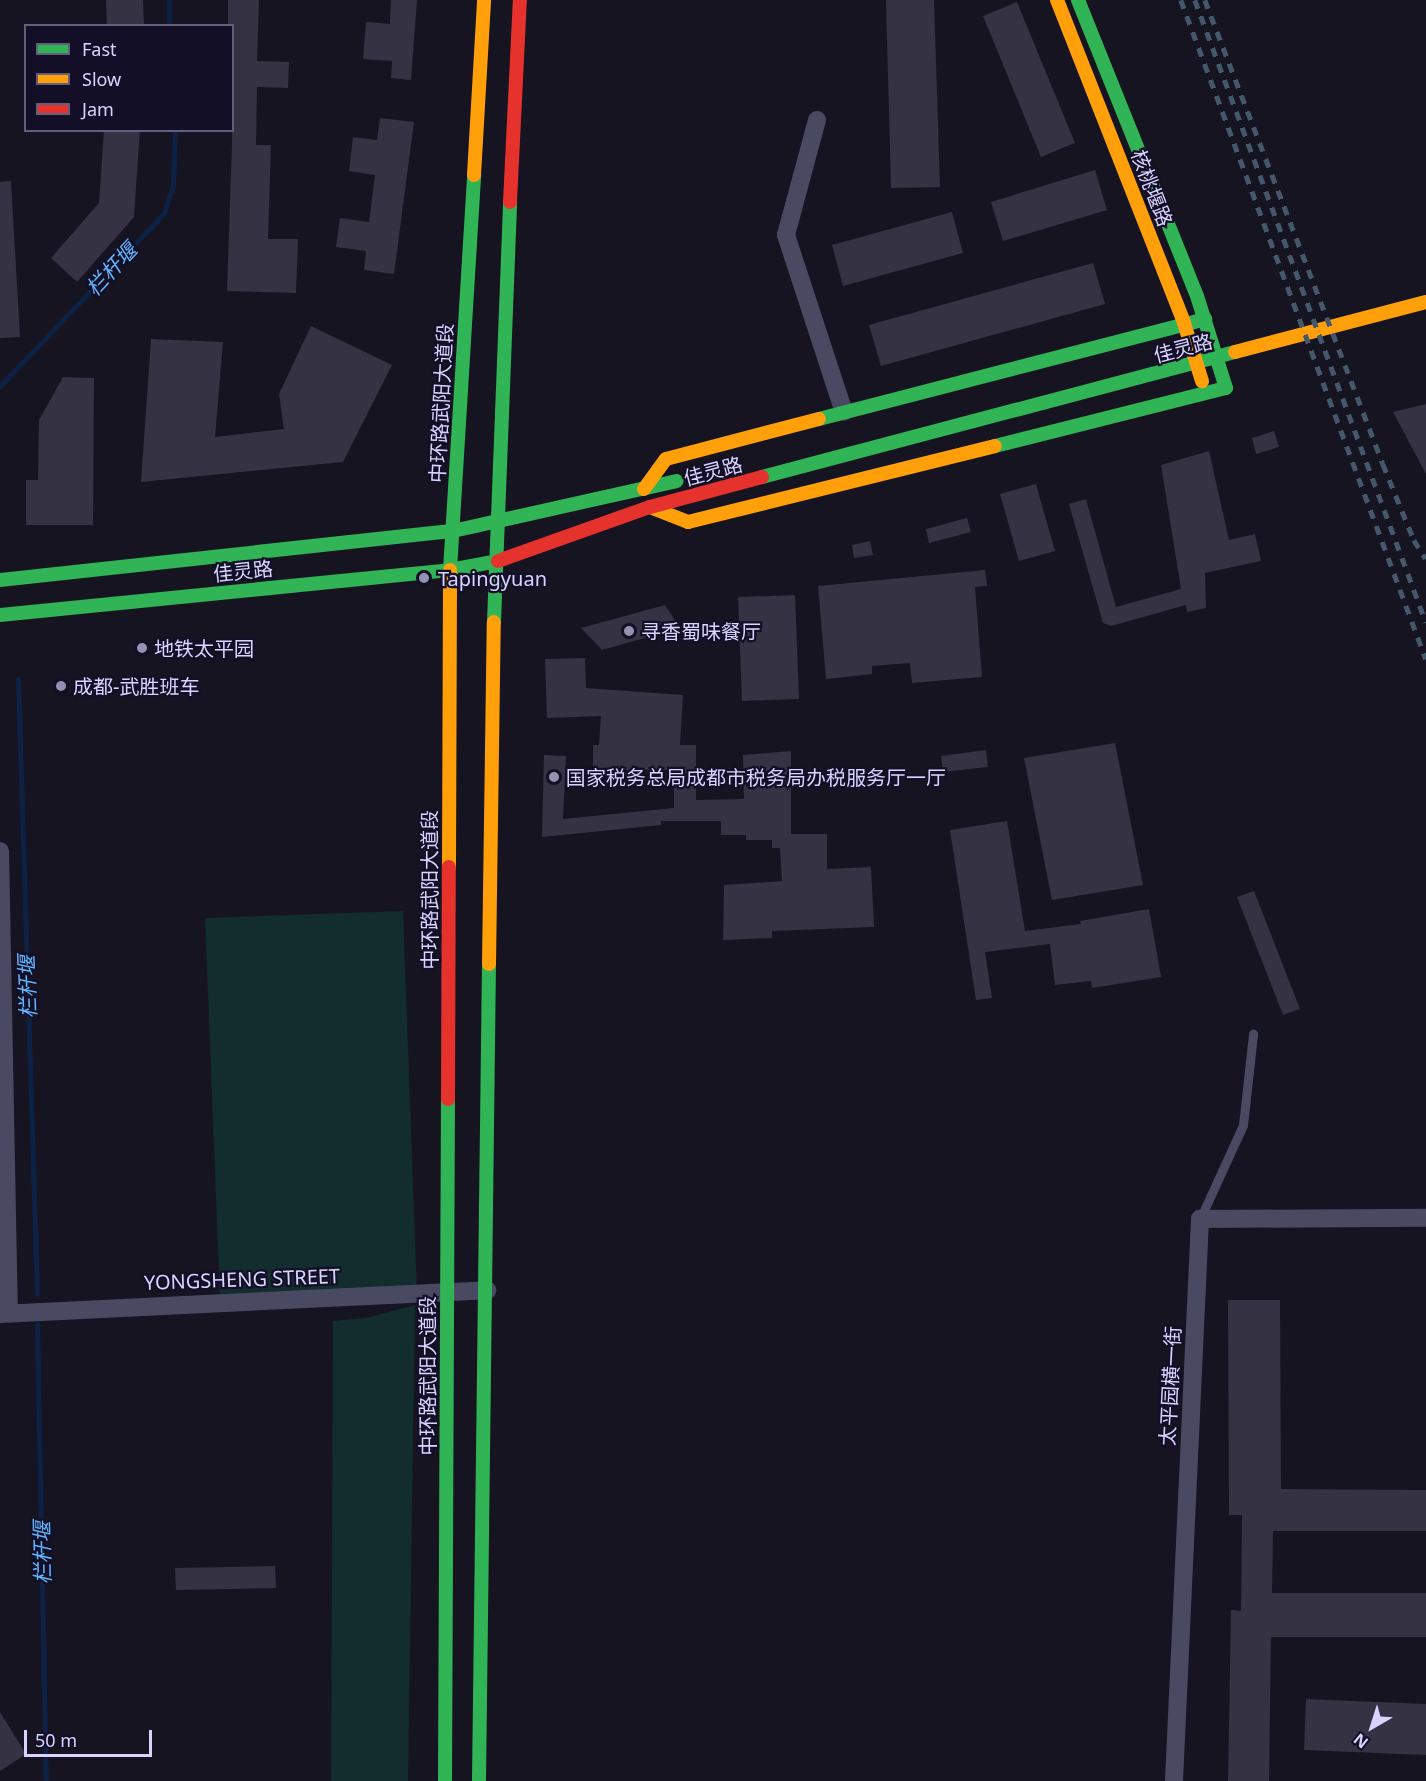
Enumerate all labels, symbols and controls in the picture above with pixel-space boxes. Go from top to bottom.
legend [24,24,234,132]
text: Fast [82,37,117,61]
text: Slow [82,67,121,91]
text: Jam [82,97,114,121]
street label: 核桃堰路 [1126,146,1178,230]
water label: 栏杆堰 [80,237,142,301]
street label: 中环路武阳大道段 [425,322,457,484]
street label: 佳灵路 [1151,329,1215,367]
street label: 佳灵路 [681,452,745,490]
street label: 佳灵路 [212,556,274,586]
place label: Tapingyuan [438,566,547,590]
marker: Tapingyuan [415,569,433,587]
place label: 寻香蜀味餐厅 [641,619,761,643]
marker: 寻香蜀味餐厅 [622,624,636,638]
place label: 地铁太平园 [154,636,254,660]
marker: 地铁太平园 [135,641,149,655]
place label: 成都-武胜班车 [73,674,199,698]
marker: 成都-武胜班车 [54,679,68,693]
place label: 国家税务总局成都市税务局办税服务厅一厅 [566,765,946,789]
marker: 国家税务总局成都市税务局办税服务厅一厅 [547,770,561,784]
street label: 中环路武阳大道段 [417,810,441,970]
water label: 栏杆堰 [13,955,41,1019]
street label: YONGSHENG STREET [144,1264,340,1294]
street label: 中环路武阳大道段 [415,1296,439,1456]
street label: 太平园横一街 [1155,1325,1185,1447]
water label: 栏杆堰 [29,1521,55,1585]
north arrow [1342,1697,1402,1757]
scale bar [27,1718,154,1756]
text: 50 m [35,1728,77,1752]
text: N [1349,1728,1373,1754]

